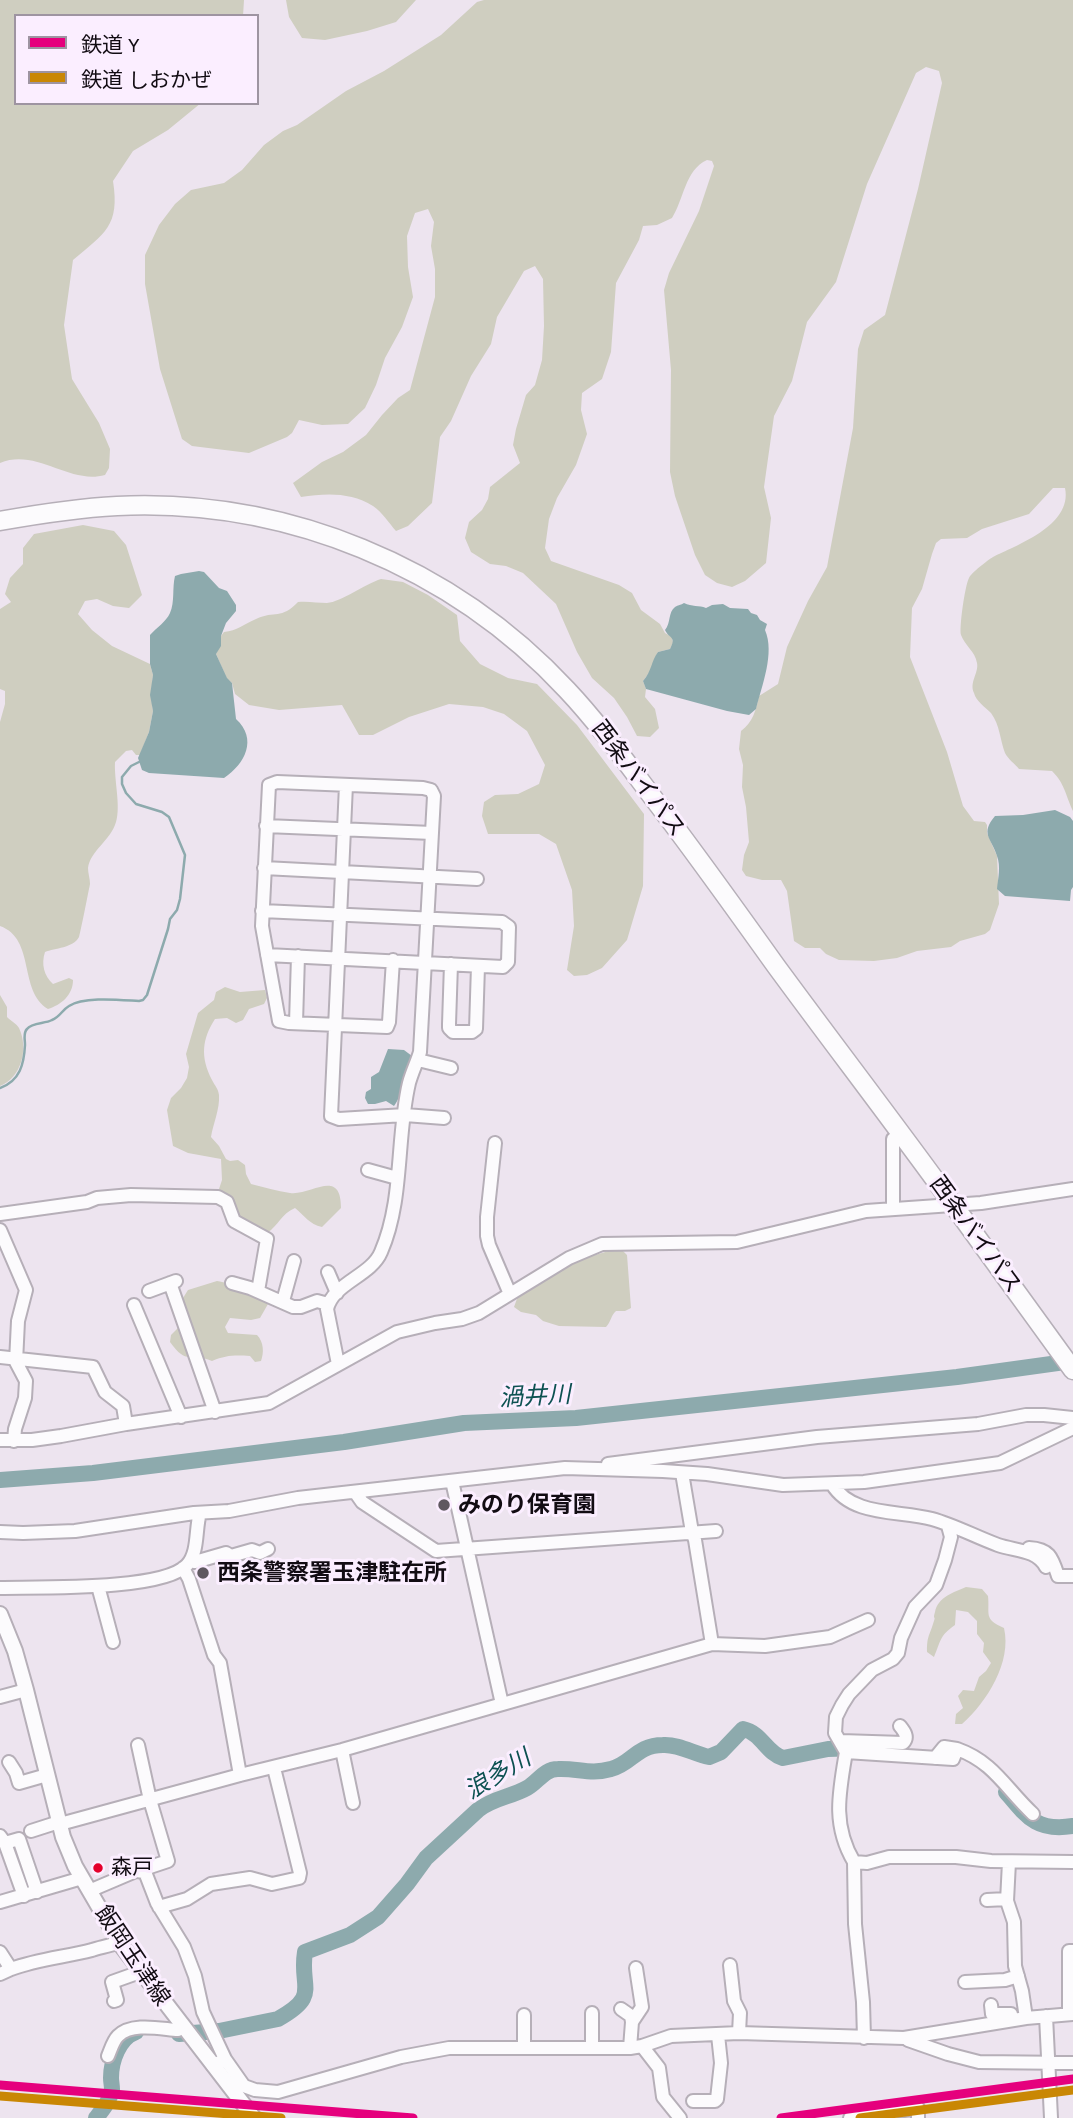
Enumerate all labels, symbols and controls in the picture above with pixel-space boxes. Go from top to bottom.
legend [14,14,259,105]
text: 鉄道 Y [81,33,140,57]
text: 鉄道 しおかぜ [81,68,212,92]
street label: 西条バイパス [585,716,691,842]
street label: 西条バイパス [923,1171,1027,1299]
water label: 渦井川 [498,1381,572,1413]
place label: みのり保育園 [458,1491,596,1519]
marker: みのり保育園 [436,1497,452,1513]
place label: 西条警察署玉津駐在所 [217,1559,447,1587]
marker: 西条警察署玉津駐在所 [195,1565,211,1581]
water label: 浪多川 [460,1744,536,1806]
place label: 森戸 [111,1855,153,1881]
marker: 森戸 [91,1861,105,1875]
street label: 飯岡玉津線 [88,1901,176,2011]

